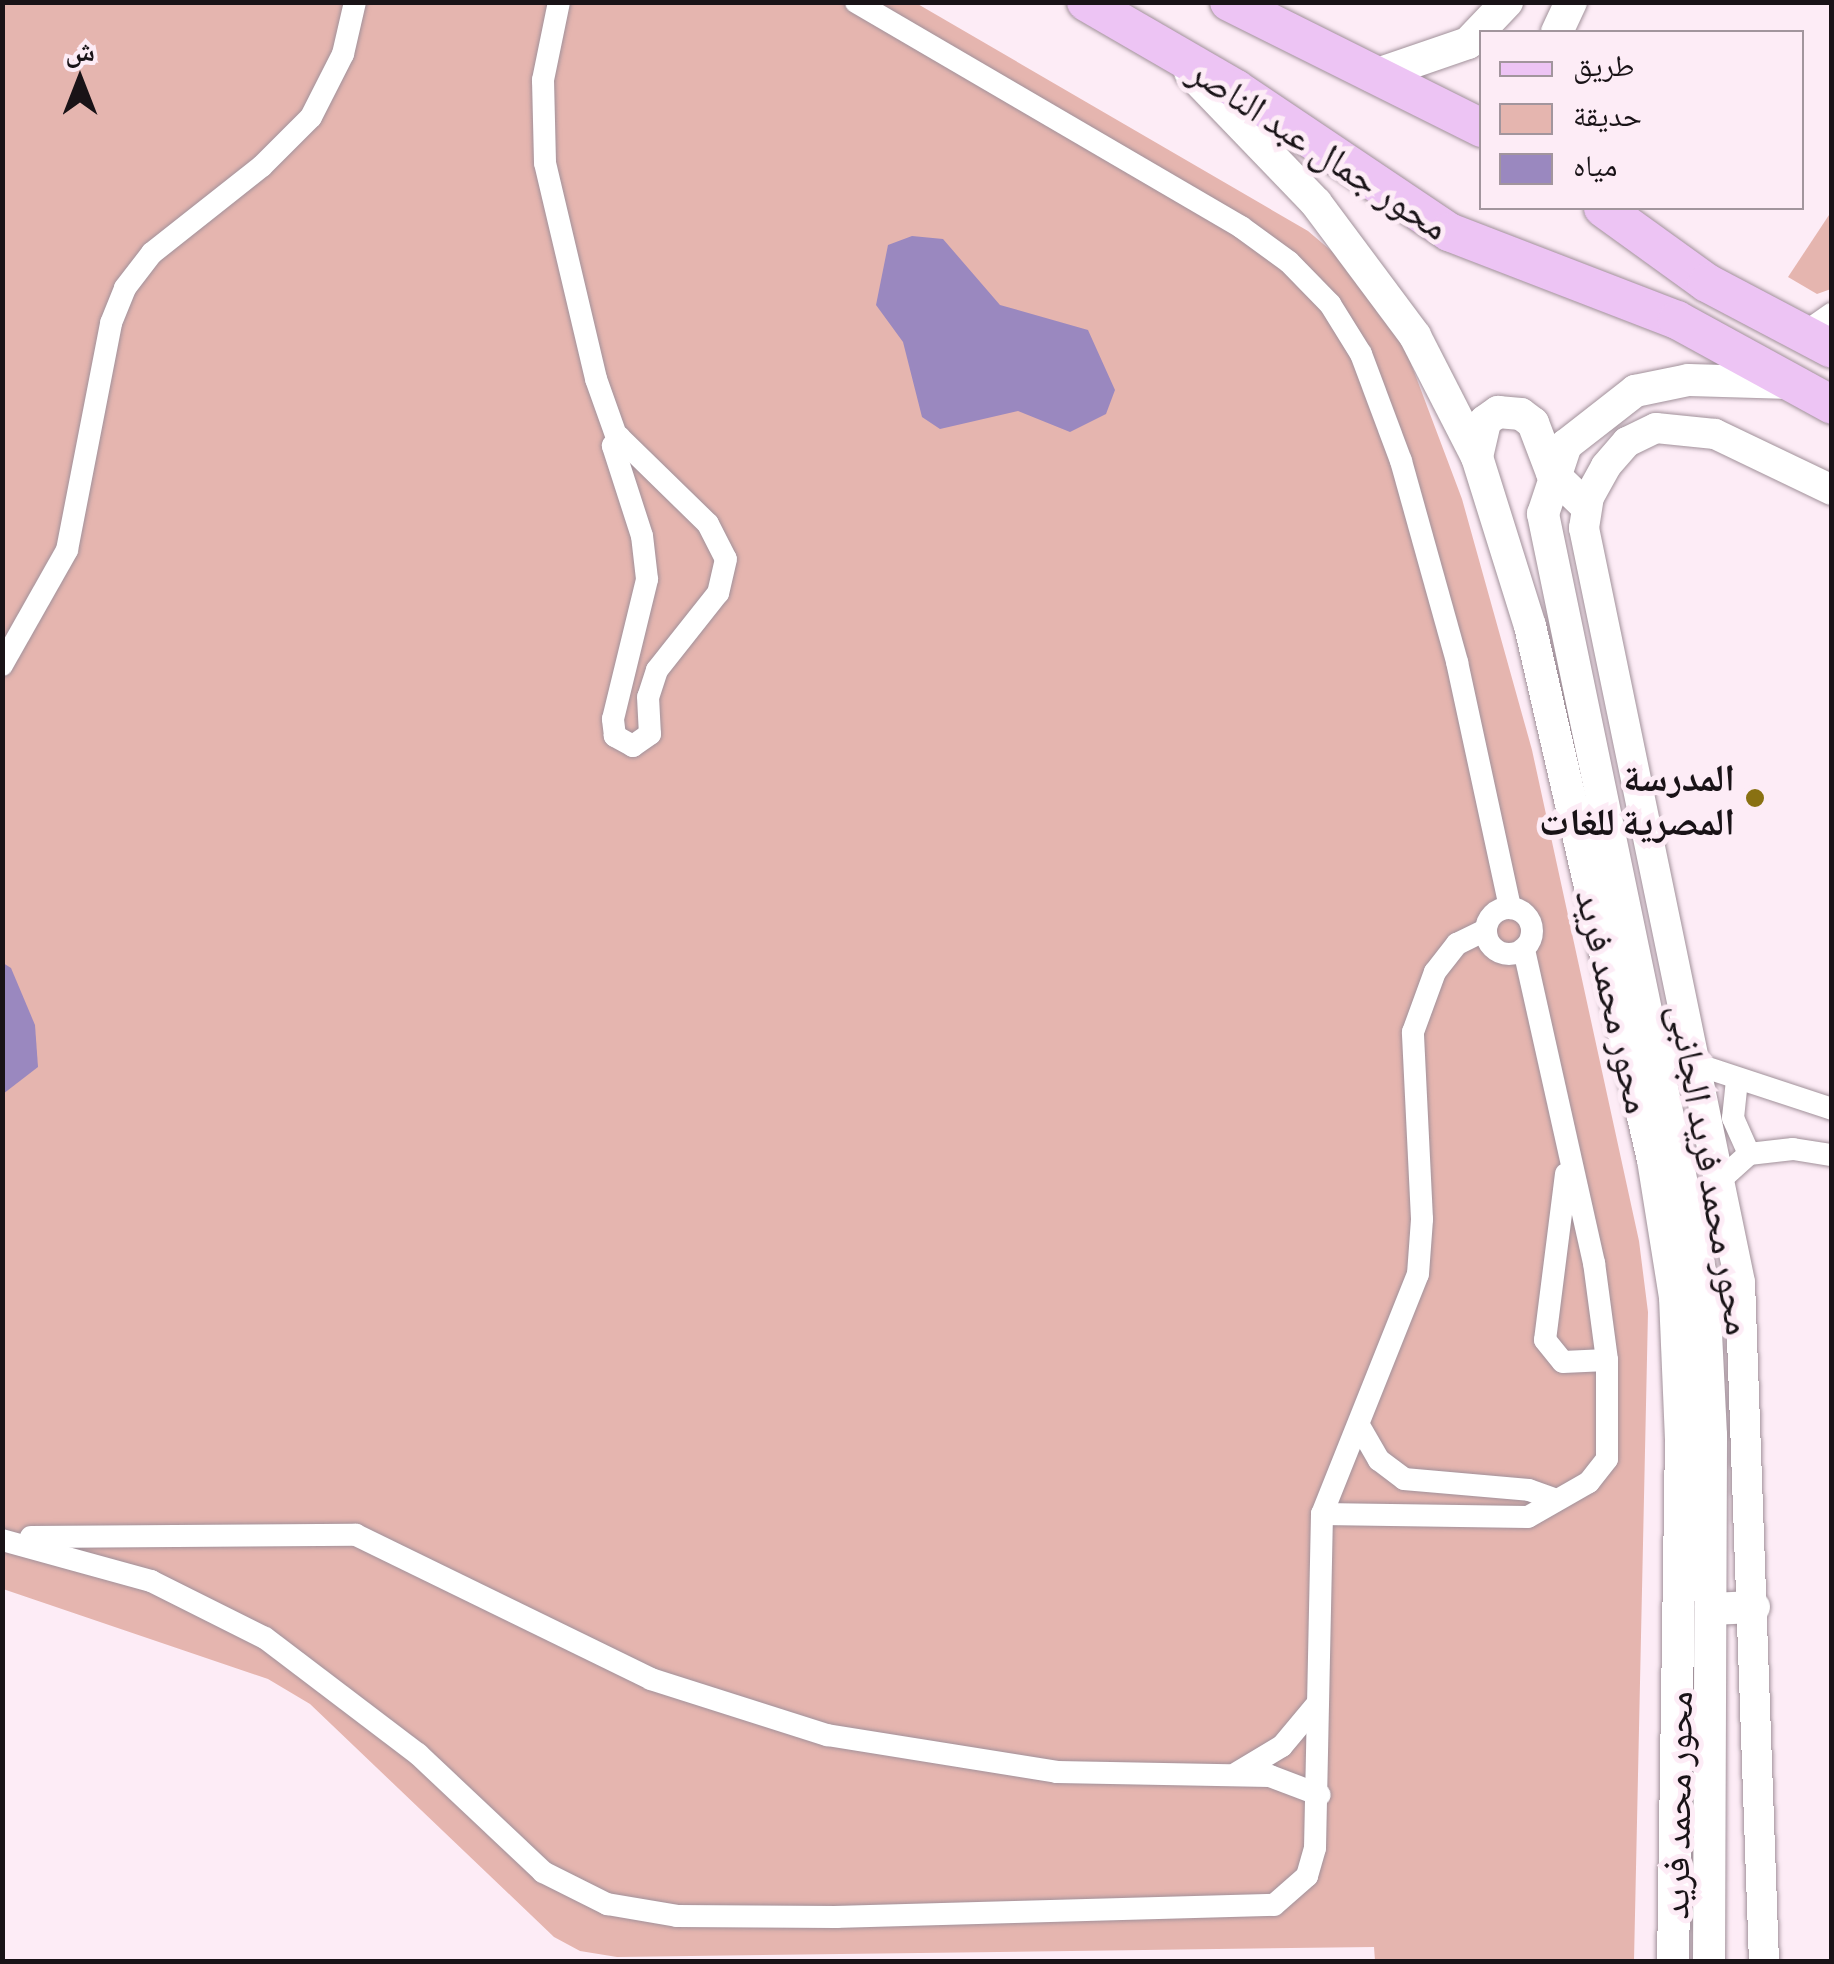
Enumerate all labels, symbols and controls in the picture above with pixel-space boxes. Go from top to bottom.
north arrow [30,30,130,130]
legend [1479,30,1804,210]
text: ش [65,33,95,67]
text: طريق [1573,45,1634,82]
street label: محور جمال عبد الناصر [1182,46,1458,248]
text: حديقة [1573,95,1642,132]
text: مياه [1573,145,1617,182]
place label: المدرسة المصرية للغات [1539,753,1735,842]
marker: المدرسة المصرية للغات [1744,787,1766,809]
street label: محور محمد فريد [1568,885,1664,1117]
street label: محور محمد فريد الجانبى [1661,1000,1765,1338]
street label: محور محمد فريد [1650,1690,1700,1920]

